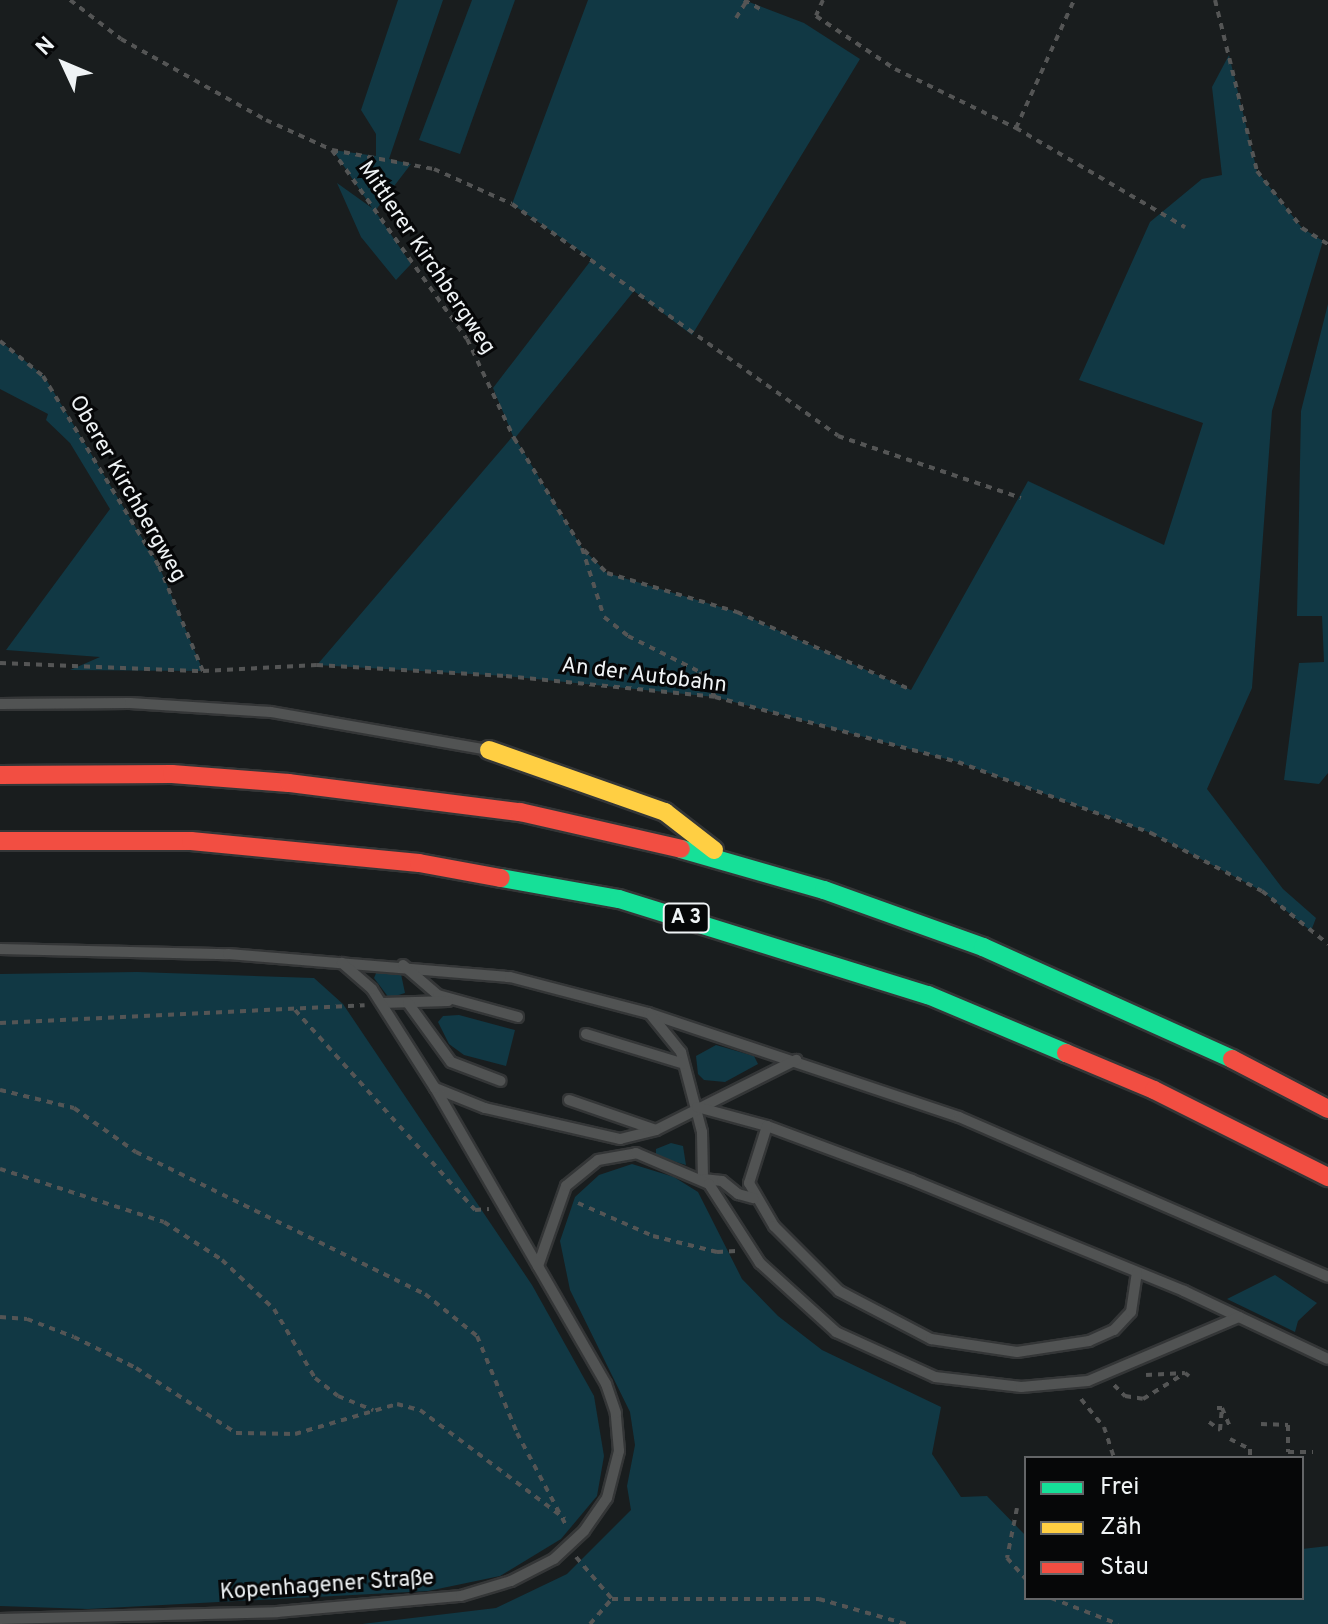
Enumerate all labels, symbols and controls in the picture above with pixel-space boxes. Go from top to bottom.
north arrow [24,24,104,104]
text: N [31,32,62,62]
street label: Mittlerer Kirchbergweg [351,156,501,360]
street label: Oberer Kirchbergweg [63,391,191,587]
street label: An der Autobahn [559,653,729,699]
road number: A 3 [662,902,710,934]
legend [1024,1456,1304,1600]
text: Frei [1100,1473,1139,1503]
text: Zäh [1100,1513,1142,1543]
text: Stau [1100,1553,1149,1583]
street label: Kopenhagener Straße [219,1565,435,1607]

